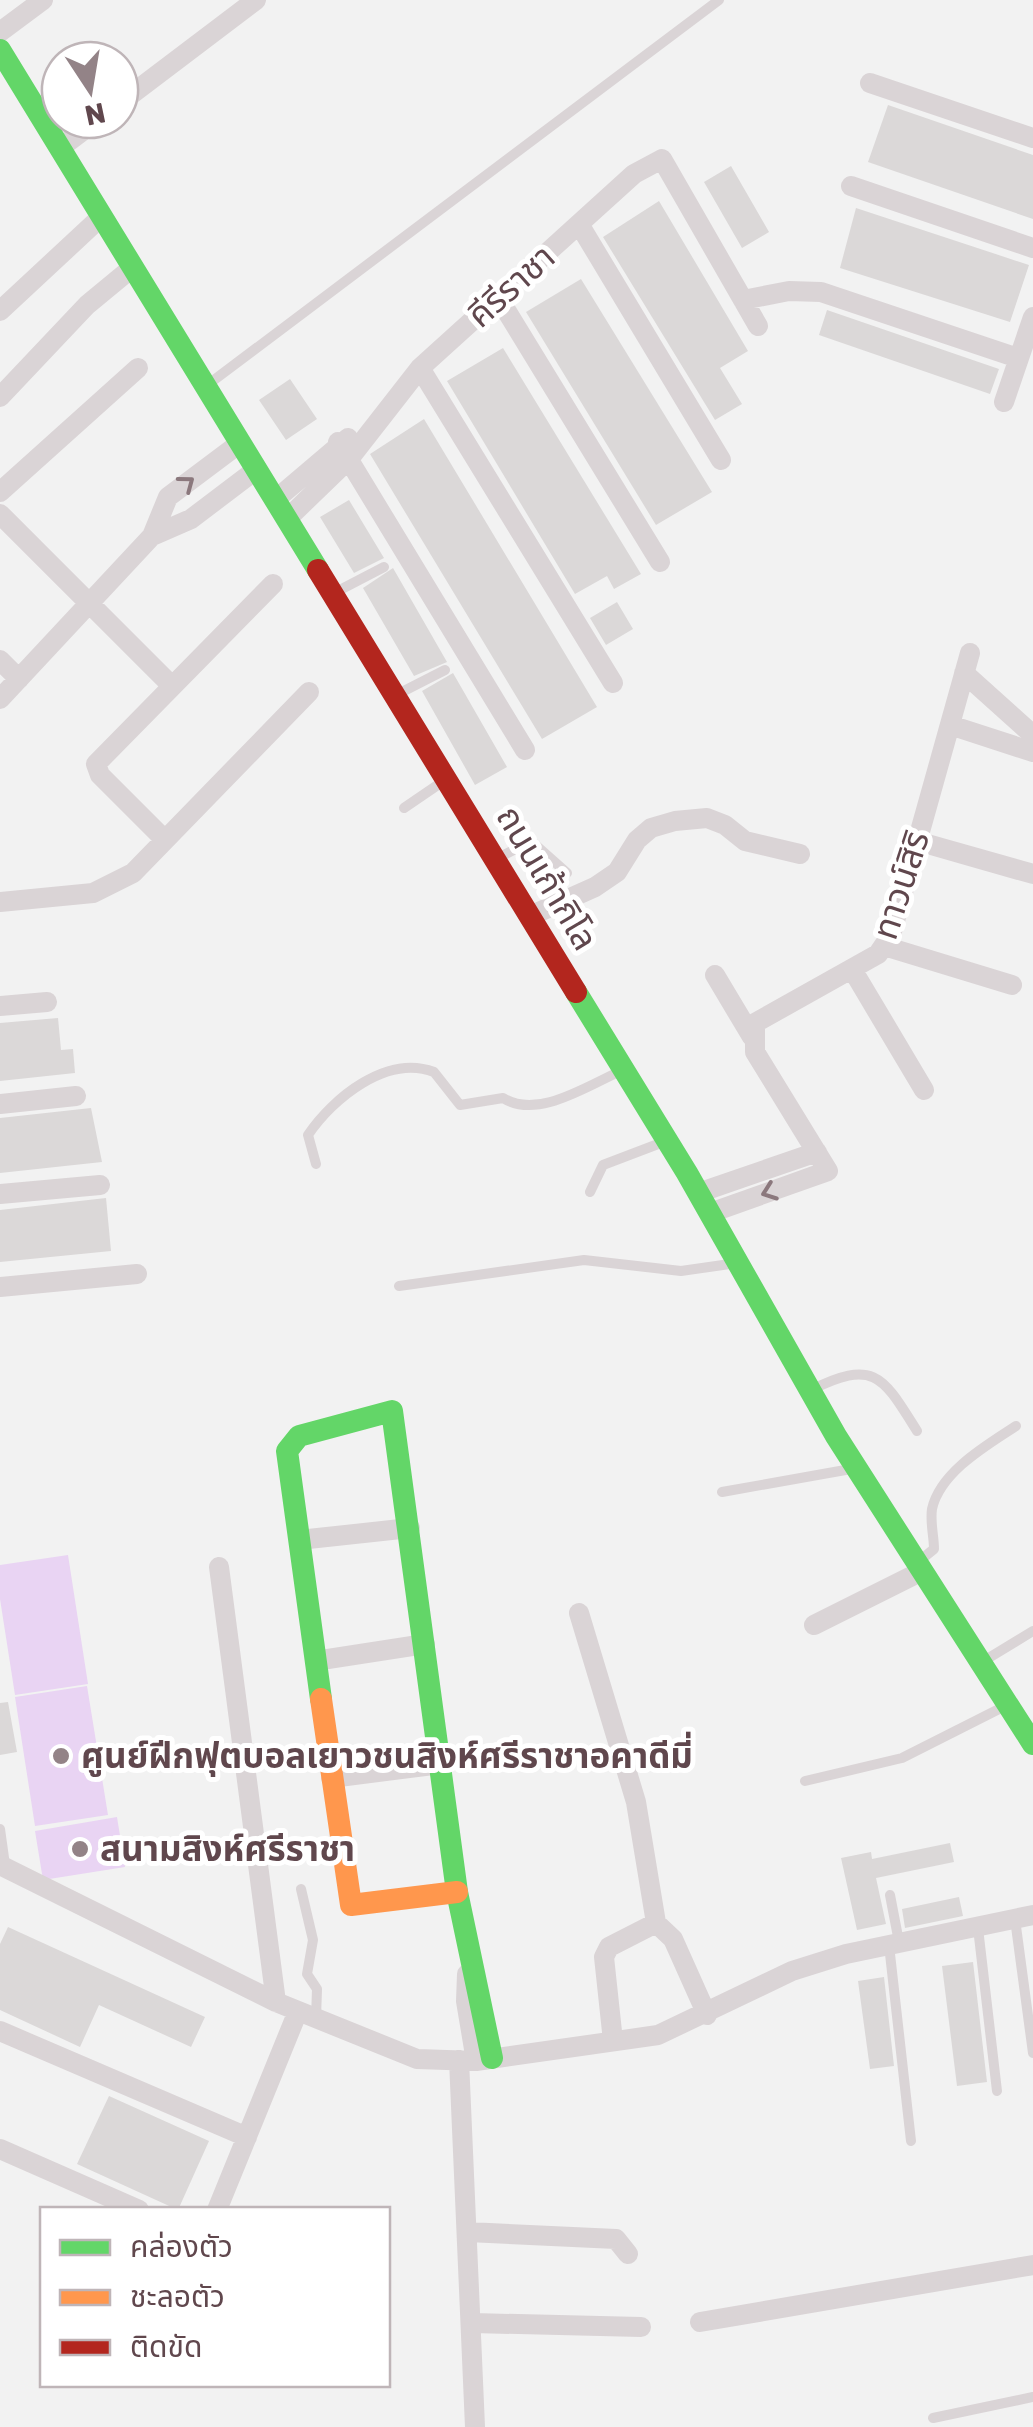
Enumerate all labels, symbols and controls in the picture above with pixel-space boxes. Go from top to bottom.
north arrow [40,40,140,140]
text: N [82,96,108,132]
street label: คีรีราชา [459,236,563,336]
one-way arrow [176,477,194,494]
street label: ถนนเก้ากิโล [488,798,606,958]
street label: ทาวน์สิริ [864,826,938,944]
one-way arrow [761,1180,778,1201]
place label: ศูนย์ฝีกฟุตบอลเยาวชนสิงห์ศรีราชาอคาดีมี่ [81,1731,693,1777]
marker: ศูนย์ฝีกฟุตบอลเยาวชนสิงห์ศรีราชาอคาดีมี่ [50,1745,72,1767]
place label: สนามสิงห์ศรีราชา [100,1828,355,1870]
marker: สนามสิงห์ศรีราชา [69,1838,91,1860]
legend [40,2207,390,2387]
text: คล่องตัว [130,2229,233,2265]
text: ชะลอตัว [130,2279,225,2315]
text: ติดขัด [130,2329,202,2365]

